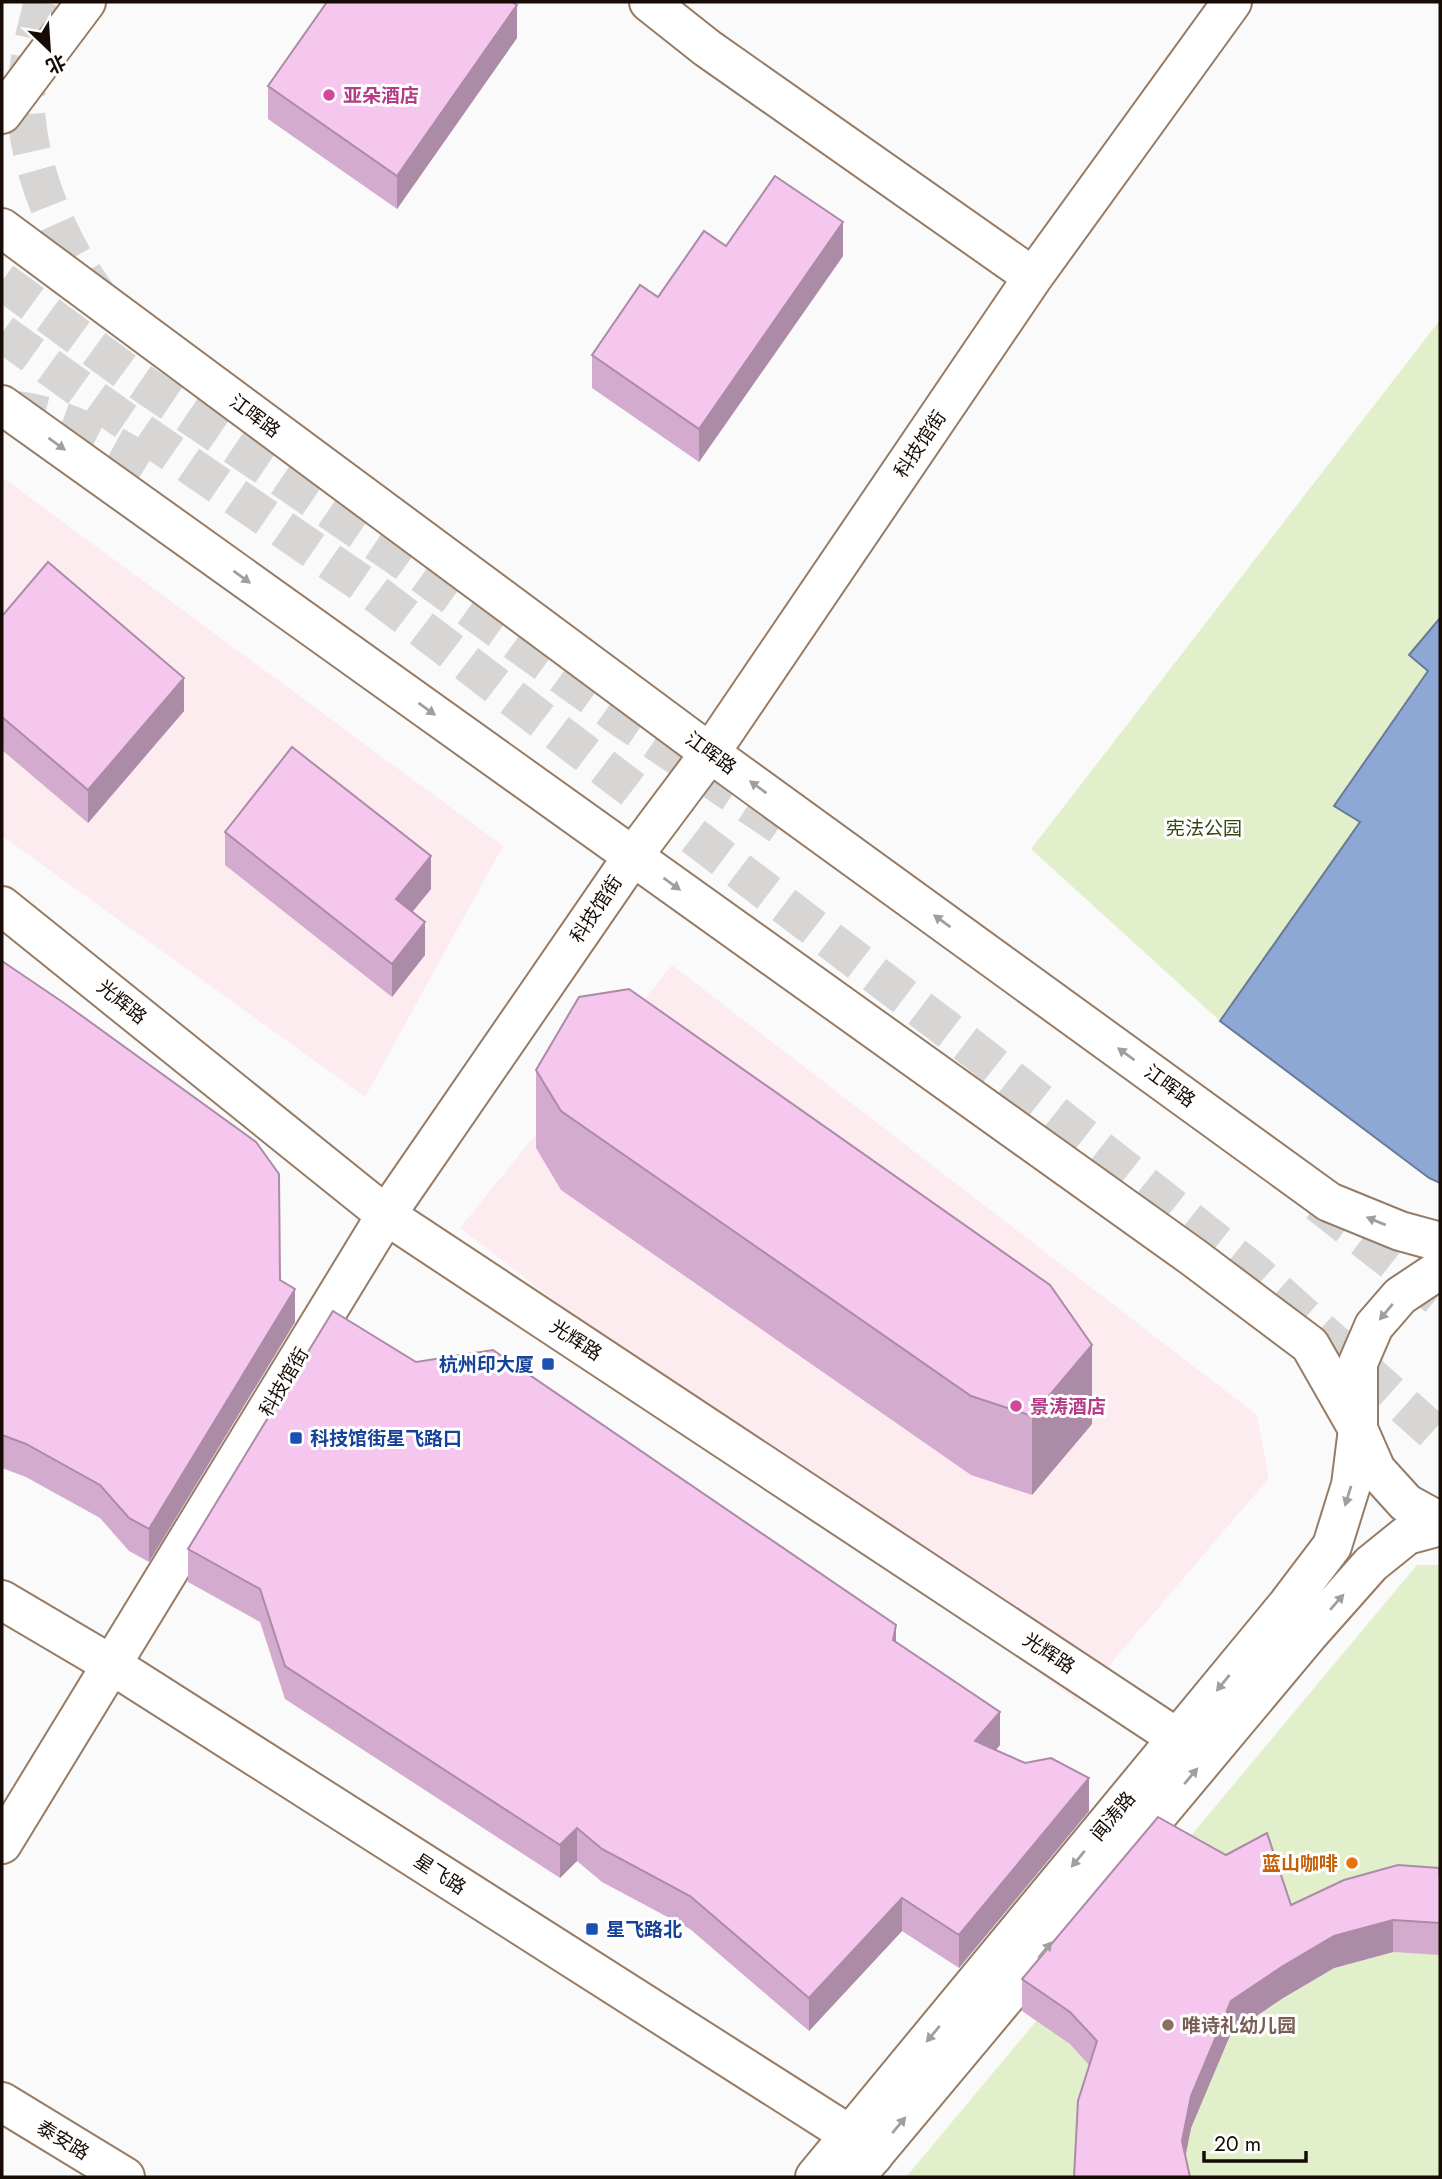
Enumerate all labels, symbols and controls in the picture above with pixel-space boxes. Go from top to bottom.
north arrow [14,14,84,84]
text: 北 [42,48,70,80]
place label: 亚朵酒店 [343,82,419,109]
marker: 亚朵酒店 [321,87,337,103]
street label: 江晖路 [224,388,286,444]
street label: 科技馆街 [888,405,952,483]
one-way arrow [48,437,66,451]
one-way arrow [233,570,251,584]
one-way arrow [418,702,436,716]
street label: 江晖路 [680,725,742,781]
one-way arrow [749,781,767,795]
park label: 宪法公园 [1166,815,1242,842]
street label: 科技馆街 [564,870,628,948]
one-way arrow [663,877,681,891]
one-way arrow [933,914,951,928]
street label: 光辉路 [91,974,153,1030]
one-way arrow [1117,1047,1135,1061]
street label: 江晖路 [1139,1058,1201,1114]
one-way arrow [1365,1215,1386,1226]
one-way arrow [1379,1303,1394,1320]
street label: 光辉路 [545,1313,607,1367]
street label: 科技馆街 [253,1342,315,1422]
place label: 杭州印大厦 [439,1351,534,1378]
marker: 杭州印大厦 [540,1356,556,1372]
place label: 景涛酒店 [1030,1393,1106,1420]
marker: 景涛酒店 [1008,1398,1024,1414]
place label: 科技馆街星飞路口 [310,1425,462,1452]
marker: 科技馆街星飞路口 [288,1430,304,1446]
one-way arrow [1342,1486,1352,1507]
one-way arrow [1329,1593,1345,1611]
street label: 光辉路 [1018,1626,1080,1680]
one-way arrow [1215,1674,1230,1692]
one-way arrow [1183,1767,1198,1785]
street label: 闻涛路 [1084,1785,1142,1847]
street label: 星飞路 [409,1847,471,1901]
one-way arrow [1071,1850,1086,1867]
place label: 蓝山咖啡 [1262,1850,1338,1877]
marker: 蓝山咖啡 [1344,1855,1360,1871]
place label: 星飞路北 [606,1916,682,1943]
marker: 星飞路北 [584,1921,600,1937]
one-way arrow [1037,1942,1052,1959]
place label: 唯诗礼幼儿园 [1182,2012,1296,2039]
marker: 唯诗礼幼儿园 [1160,2017,1176,2033]
one-way arrow [926,2026,941,2043]
street label: 泰安路 [32,2114,94,2166]
one-way arrow [891,2116,907,2134]
scale bar [1204,2120,1306,2164]
text: 20 m [1214,2129,1261,2159]

